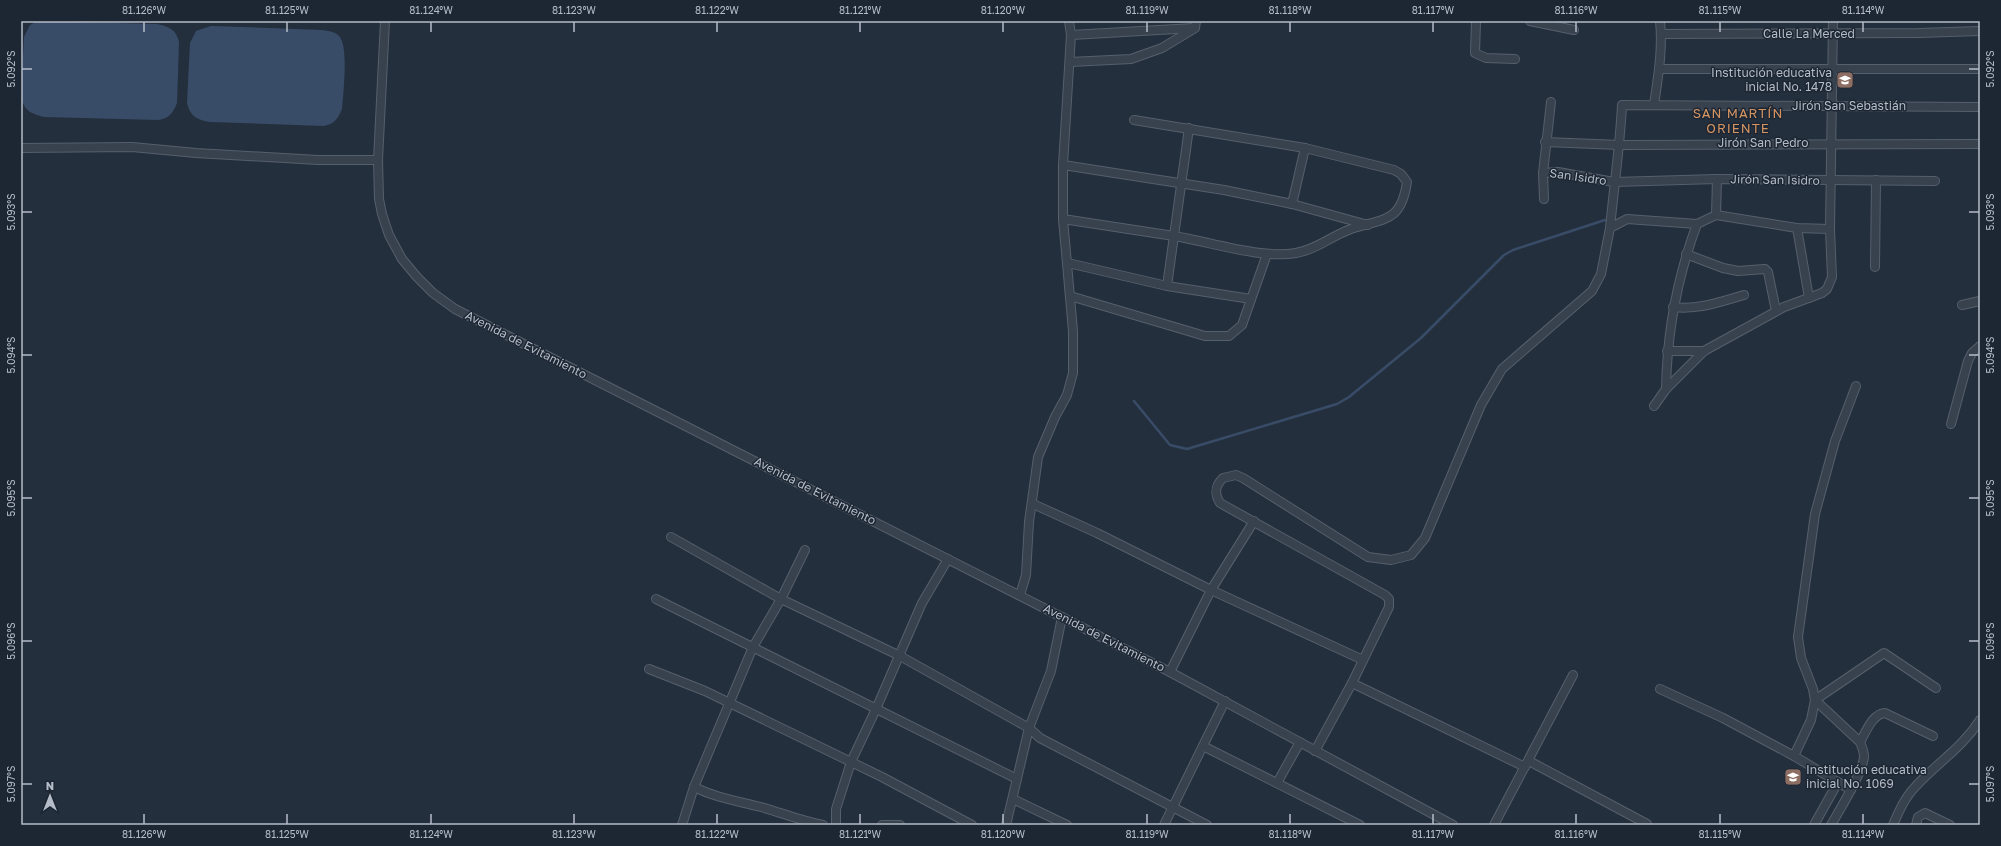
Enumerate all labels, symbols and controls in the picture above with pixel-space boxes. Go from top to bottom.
text: 81.126°W [122,4,166,16]
text: 81.125°W [265,4,309,16]
text: 81.124°W [409,4,453,16]
text: 81.123°W [552,4,596,16]
text: 81.122°W [695,4,739,16]
text: 81.121°W [839,4,881,16]
text: 81.120°W [981,4,1026,16]
text: 81.119°W [1125,4,1169,16]
text: 81.118°W [1268,4,1312,16]
text: 81.117°W [1412,4,1455,16]
text: 81.116°W [1554,4,1598,16]
text: 81.115°W [1699,4,1742,16]
text: 81.114°W [1842,4,1885,16]
street label: Calle La Merced [1763,26,1855,41]
text: 5.092°S [5,50,17,88]
text: 5.092°S [1984,50,1996,88]
place label: Institución educativa inicial No. 1478 [1711,65,1832,94]
school or university icon: Institución educativa inicial No. 1478 [1835,70,1855,90]
street label: Jirón San Sebastián [1792,98,1906,113]
district label: SAN MARTÍN ORIENTE [1693,105,1783,136]
street label: Jirón San Pedro [1718,135,1808,150]
street label: San Isidro [1549,165,1607,188]
street label: Jirón San Isidro [1730,171,1820,188]
text: 5.093°S [5,193,17,231]
text: 5.093°S [1984,193,1996,231]
street label: Avenida de Evitamiento [463,307,590,382]
text: 5.094°S [5,337,17,373]
text: 5.094°S [1984,337,1996,373]
street label: Avenida de Evitamiento [752,453,879,528]
text: 5.095°S [5,479,17,517]
text: 5.095°S [1984,479,1996,517]
street label: Avenida de Evitamiento [1041,600,1168,675]
text: 5.096°S [5,622,17,660]
text: 5.096°S [1984,622,1996,660]
place label: Institución educativa inicial No. 1069 [1806,762,1927,791]
text: 5.097°S [5,766,17,802]
text: 5.097°S [1984,766,1996,802]
school or university icon: Institución educativa inicial No. 1069 [1783,767,1803,787]
north arrow [30,776,70,816]
text: N [46,779,54,792]
text: 81.126°W [122,828,166,840]
text: 81.125°W [265,828,309,840]
text: 81.124°W [409,828,453,840]
text: 81.123°W [552,828,596,840]
text: 81.122°W [695,828,739,840]
text: 81.121°W [839,828,881,840]
text: 81.120°W [981,828,1026,840]
text: 81.119°W [1125,828,1169,840]
text: 81.118°W [1268,828,1312,840]
text: 81.117°W [1412,828,1455,840]
text: 81.116°W [1554,828,1598,840]
text: 81.115°W [1699,828,1742,840]
text: 81.114°W [1842,828,1885,840]

